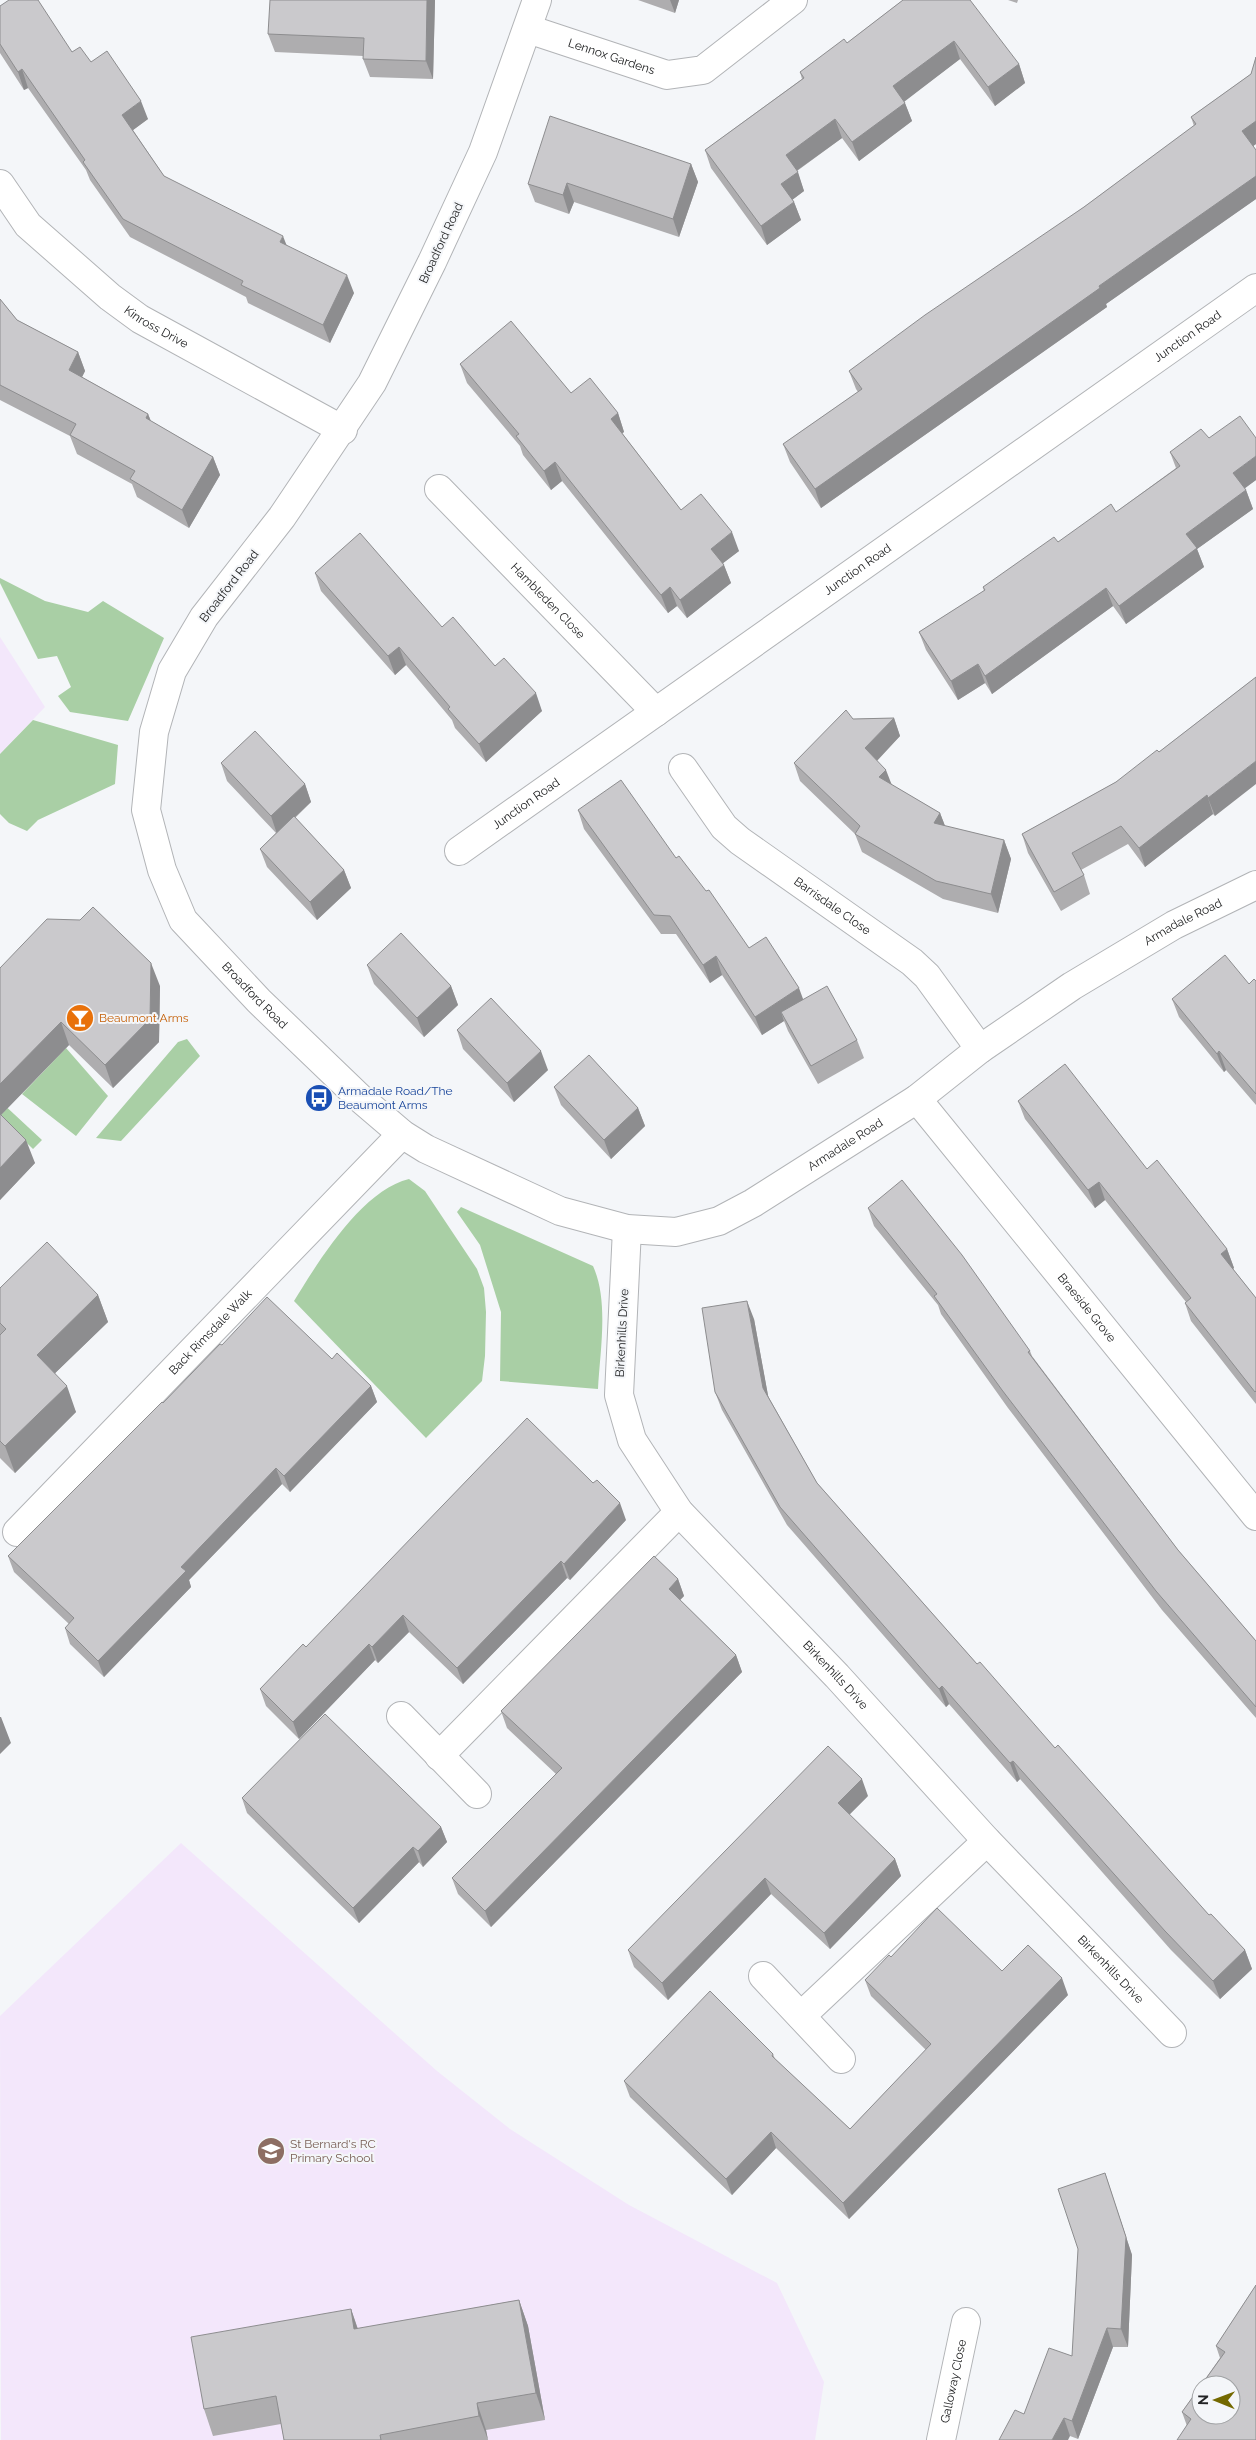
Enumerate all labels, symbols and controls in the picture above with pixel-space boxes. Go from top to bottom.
street label: Lennox Gardens [566,36,657,78]
street label: Broadford Road [416,200,466,286]
street label: Kinross Drive [121,303,191,351]
street label: Junction Road [1151,308,1224,365]
street label: Junction Road [821,541,894,598]
street label: Broadford Road [197,547,261,625]
street label: Hambleden Close [508,560,588,642]
street label: Junction Road [490,775,562,832]
street label: Barrisdale Close [791,874,873,938]
street label: Armadale Road [1141,896,1224,948]
street label: Broadford Road [219,959,290,1031]
bar icon: Beaumont Arms [65,1003,95,1033]
place label: Beaumont Arms [99,1011,189,1025]
bus stop icon: Armadale Road/The Beaumont Arms [304,1083,334,1113]
place label: Armadale Road/The Beaumont Arms [338,1084,453,1112]
street label: Armadale Road [805,1115,885,1173]
street label: Braeside Grove [1055,1271,1119,1345]
street label: Back Rimsdale Walk [166,1286,255,1378]
street label: Birkenhills Drive [613,1288,631,1378]
street label: Birkenhills Drive [800,1638,871,1712]
street label: Birkenhills Drive [1075,1933,1146,2006]
school or university icon: St Bernard's RC Primary School [256,2136,286,2166]
place label: St Bernard's RC Primary School [290,2137,376,2165]
street label: Galloway Close [938,2338,969,2424]
north arrow [1191,2375,1241,2425]
text: N [1195,2394,1211,2405]

